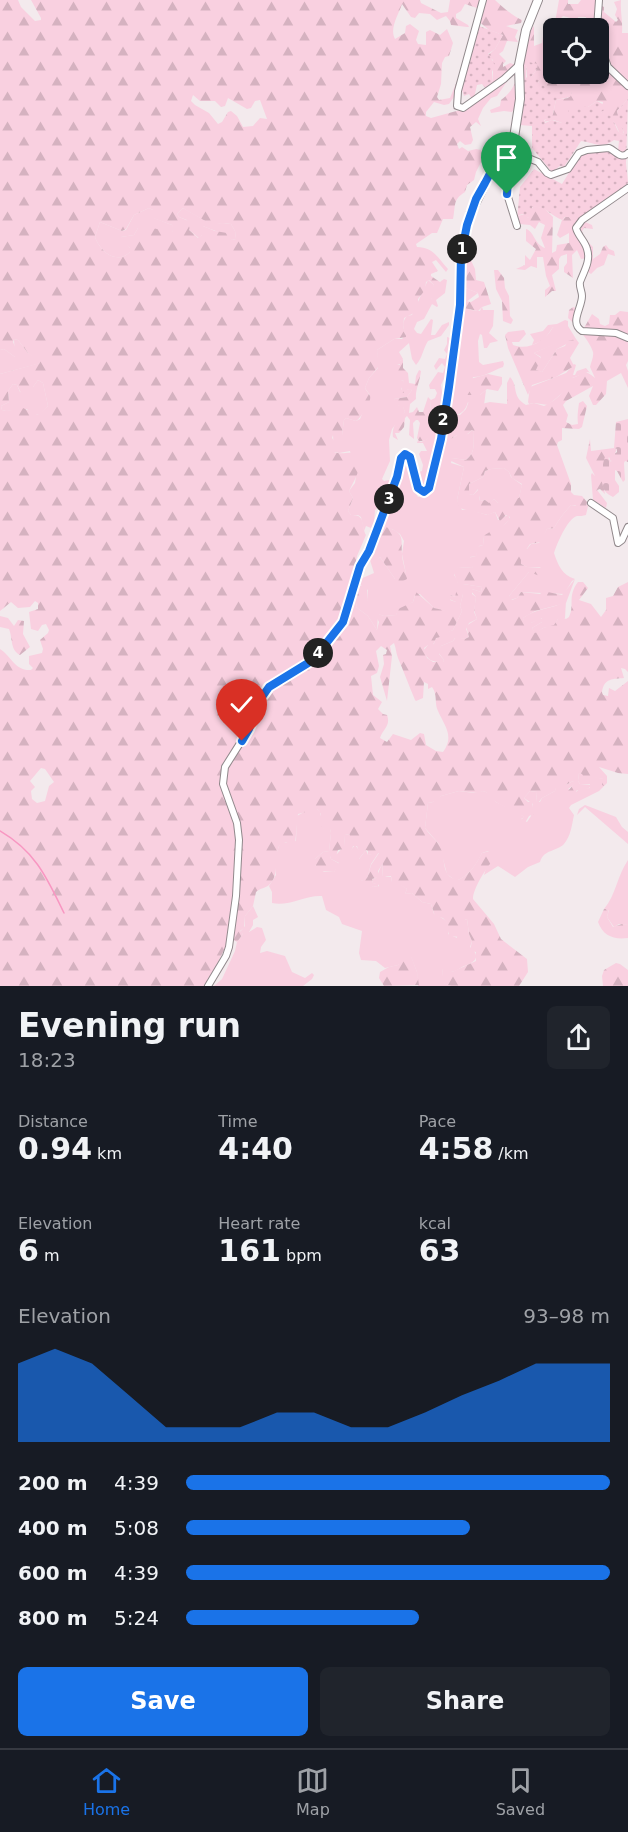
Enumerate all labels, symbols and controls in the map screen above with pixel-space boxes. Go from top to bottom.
map controls [543,18,609,84]
button: locate [543,18,609,84]
pin [481,132,532,194]
icon: arrive [490,141,523,174]
pin: 1 [447,234,477,264]
text: 1 [456,239,468,258]
pin: 2 [428,405,458,435]
text: 2 [437,410,449,429]
pin: 3 [374,484,404,514]
text: 3 [383,489,395,508]
pin: 4 [303,638,333,668]
text: 4 [312,643,324,662]
pin [216,679,267,741]
icon: check [225,688,258,721]
text: Evening run [18,1006,241,1045]
button: share [547,1006,610,1069]
text: 18:23 [18,1048,76,1072]
text: Distance [18,1112,88,1131]
text: Time [218,1112,257,1131]
text: Pace [419,1112,456,1131]
text: 0.94 [18,1131,92,1166]
text: 4:40 [218,1131,293,1166]
text: 4:58 [419,1131,493,1166]
text: km [92,1144,122,1163]
text: /km [493,1144,529,1163]
text: Elevation [18,1214,92,1233]
text: Heart rate [218,1214,300,1233]
text: kcal [419,1214,451,1233]
text: 6 [18,1233,39,1268]
text: 161 [218,1233,281,1268]
text: 63 [419,1233,460,1268]
text: m [39,1246,60,1265]
text: bpm [281,1246,322,1265]
text: Elevation [18,1304,111,1328]
text: 93–98 m [523,1304,610,1328]
text: 200 m [18,1471,88,1495]
text: 4:39 [114,1471,159,1495]
text: 400 m [18,1516,88,1540]
text: 5:08 [114,1516,159,1540]
text: 600 m [18,1561,88,1585]
text: 4:39 [114,1561,159,1585]
text: 800 m [18,1606,88,1630]
text: 5:24 [114,1606,159,1630]
button: Save [18,1667,308,1736]
button: Share [320,1667,610,1736]
tab: Home [83,1764,130,1819]
tab: Map [296,1764,330,1819]
tab: Saved [496,1764,545,1819]

